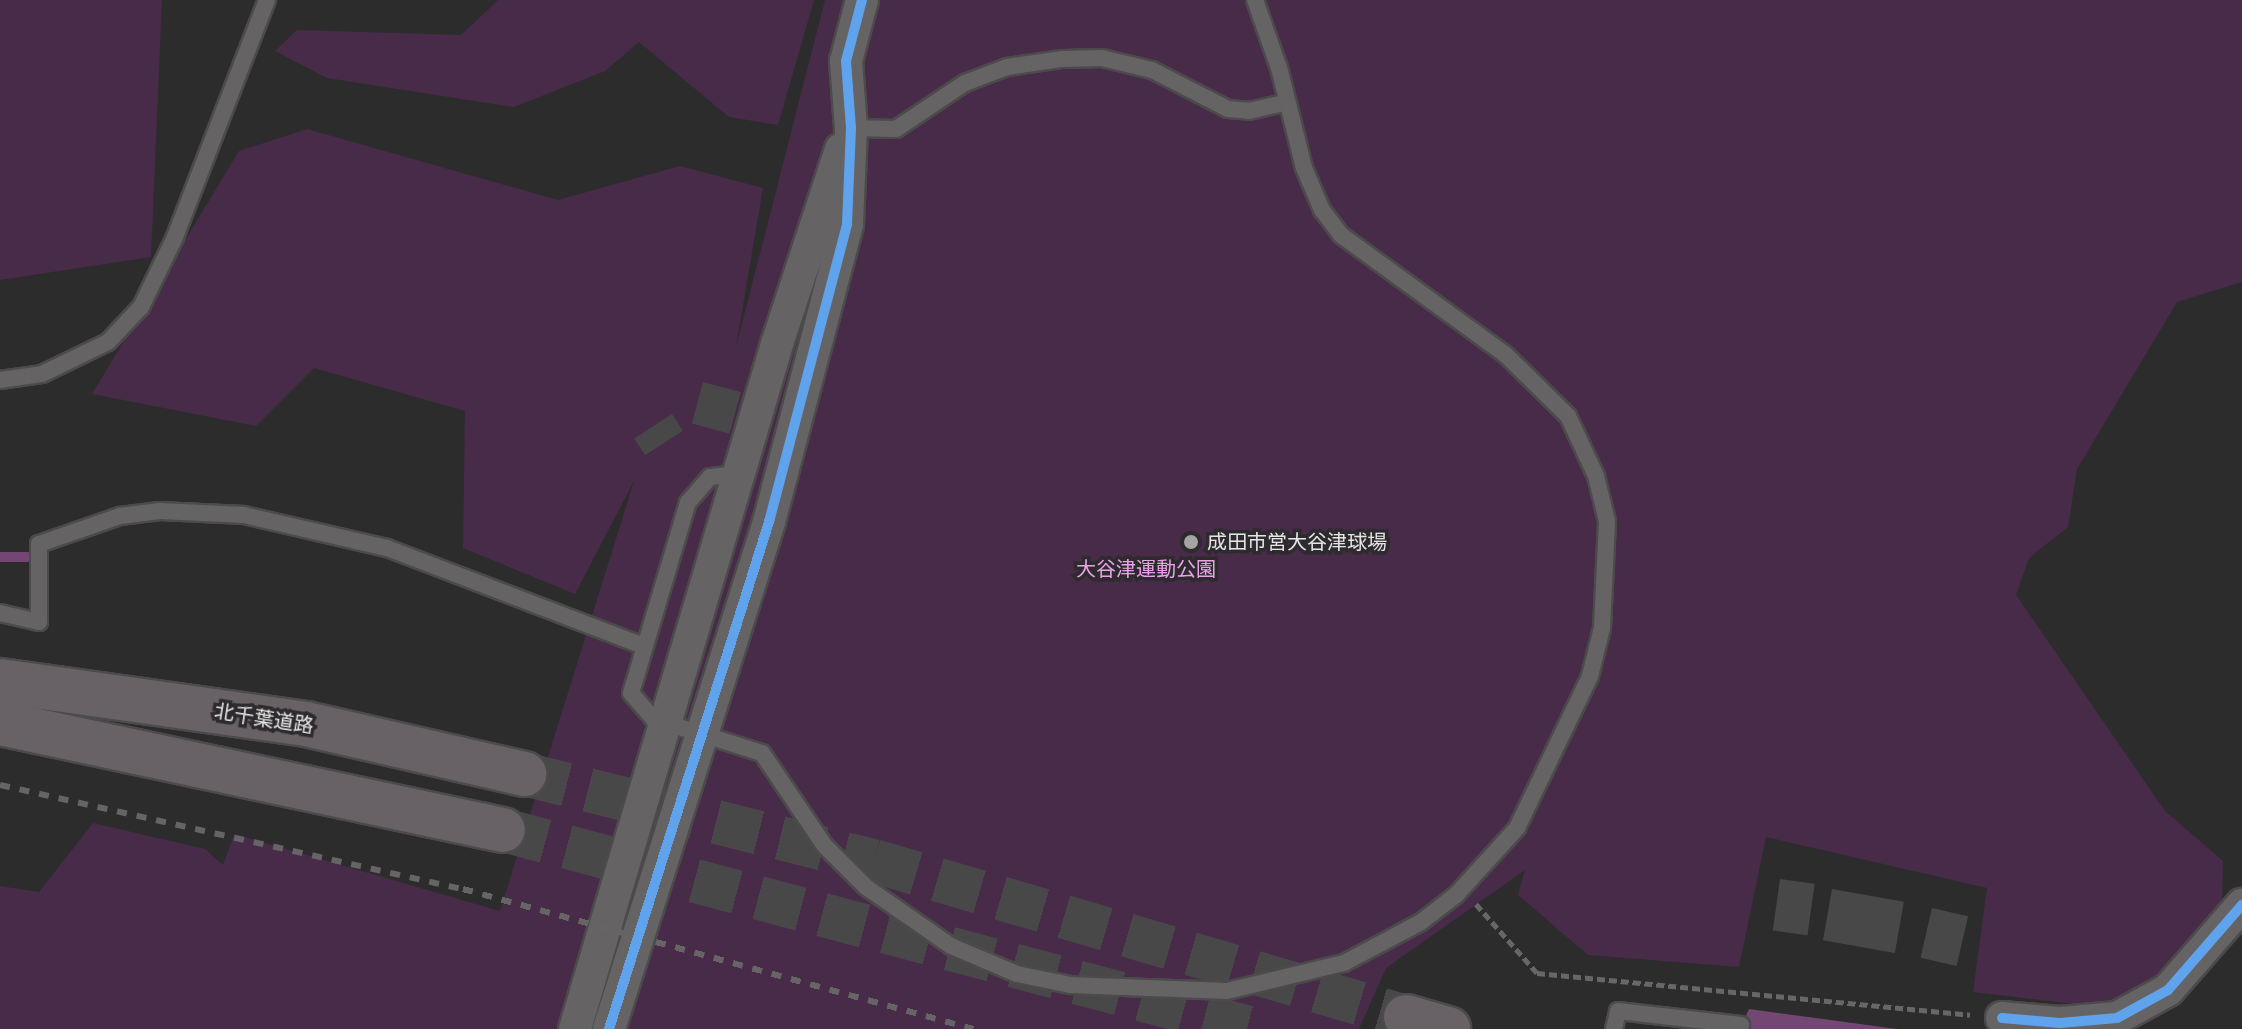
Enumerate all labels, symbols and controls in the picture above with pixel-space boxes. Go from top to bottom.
place label: 成田市営大谷津球場 [1207,530,1387,554]
marker: 成田市営大谷津球場 [1182,533,1200,551]
park label: 大谷津運動公園 [1076,557,1216,581]
street label: 北千葉道路 [213,699,315,739]

